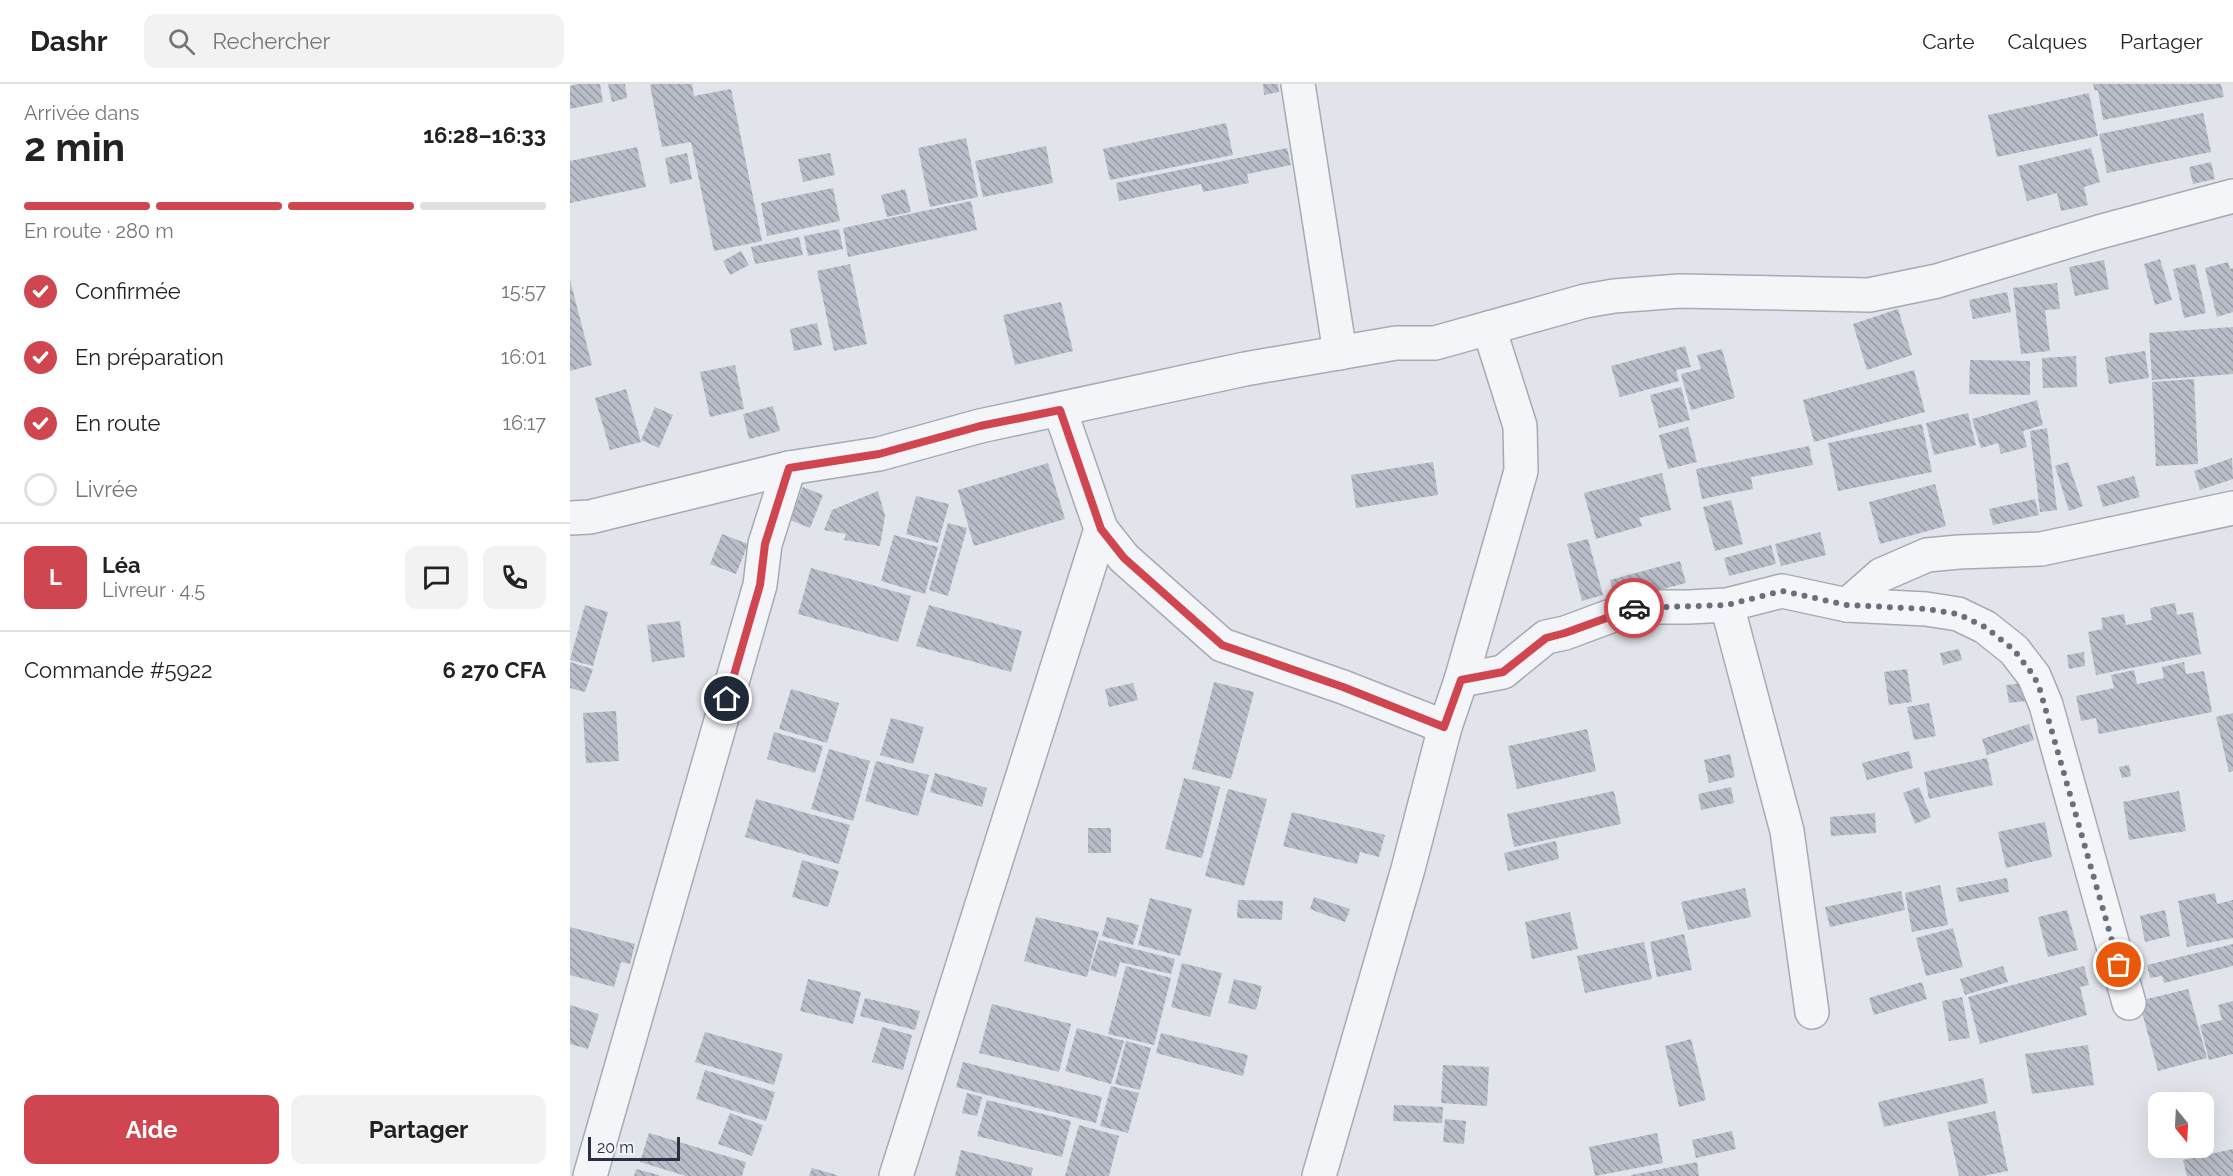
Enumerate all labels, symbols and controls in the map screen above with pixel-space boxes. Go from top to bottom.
search box [144,14,564,68]
text: Dashr [30,25,108,58]
icon: search [165,25,198,58]
text: Rechercher [213,28,330,54]
text: Carte [1922,29,1975,54]
text: Calques [2008,29,2087,54]
text: Partager [2120,29,2203,54]
text: Arrivée dans [24,101,139,125]
text: 16:28–16:33 [423,122,546,148]
text: 2 min [24,124,125,170]
text: En route · 280 m [24,219,174,243]
icon: check [24,275,57,308]
text: Confirmée [75,278,181,304]
text: 15:57 [501,279,546,303]
icon: check [24,341,57,374]
text: En préparation [75,344,224,370]
text: 16:01 [501,345,546,369]
icon: check [24,407,57,440]
text: En route [75,410,160,436]
text: 16:17 [502,411,546,435]
text: Livrée [75,476,138,502]
button: chat [405,546,468,609]
button: phone [483,546,546,609]
text: Léa [102,552,141,578]
text: L [49,564,62,590]
text: Livreur · 4.5 [102,578,205,602]
courier [1604,578,1664,638]
icon: car [1618,592,1651,625]
text: Commande #5922 [24,657,212,683]
text: 6 270 CFA [442,657,546,683]
pin [701,673,752,724]
icon: home [710,682,743,715]
pin [2093,939,2144,990]
icon: bag [2102,948,2135,981]
north arrow [2148,1092,2214,1158]
map controls [2148,1092,2214,1158]
button: Aide [24,1095,279,1164]
button: Partager [291,1095,546,1164]
scale bar [588,1134,680,1162]
text: 20 m [597,1138,634,1157]

